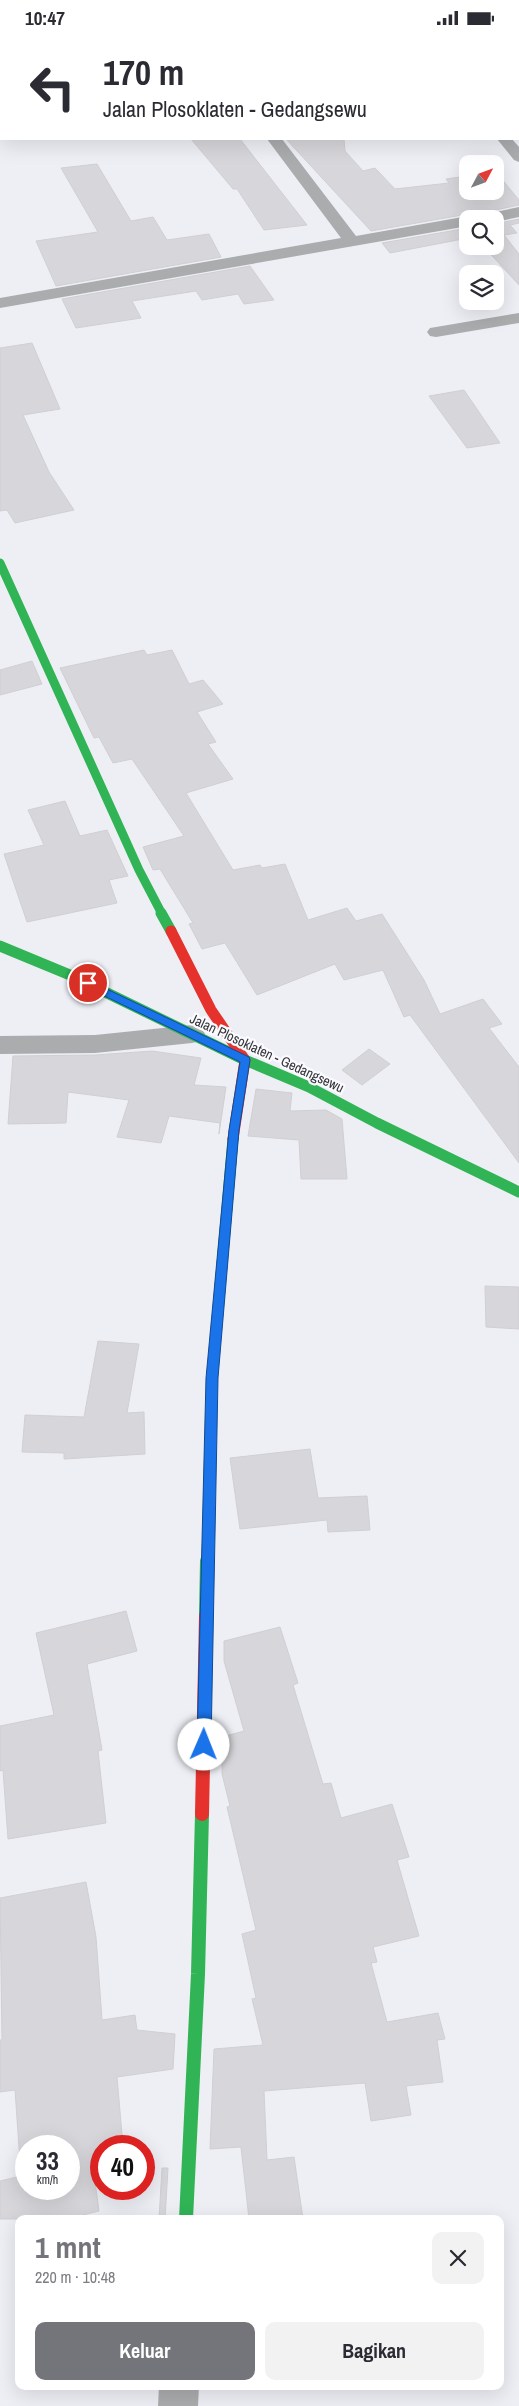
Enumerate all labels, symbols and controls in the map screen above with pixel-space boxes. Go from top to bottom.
text: 10:47 [25,5,65,31]
text: 170 m [103,49,184,96]
icon: left [20,55,85,120]
text: Jalan Plosoklaten - Gedangsewu [103,94,367,124]
north arrow [459,155,504,200]
map controls [459,155,504,310]
button: search [459,210,504,255]
button: layers [459,265,504,310]
pin [67,962,109,1004]
icon: arrive [74,969,102,997]
street label: Jalan Plosoklaten - Gedangsewu [187,1009,347,1097]
position arrow [177,1718,229,1770]
speed limit sign: 40 [90,2135,155,2200]
text: 33 [36,2144,59,2178]
text: km/h [37,2172,58,2188]
text: 1 mnt [35,2227,101,2267]
button: close [432,2232,484,2284]
text: 220 m · 10:48 [35,2266,115,2288]
button: Keluar [35,2322,255,2380]
button: Bagikan [265,2322,484,2380]

